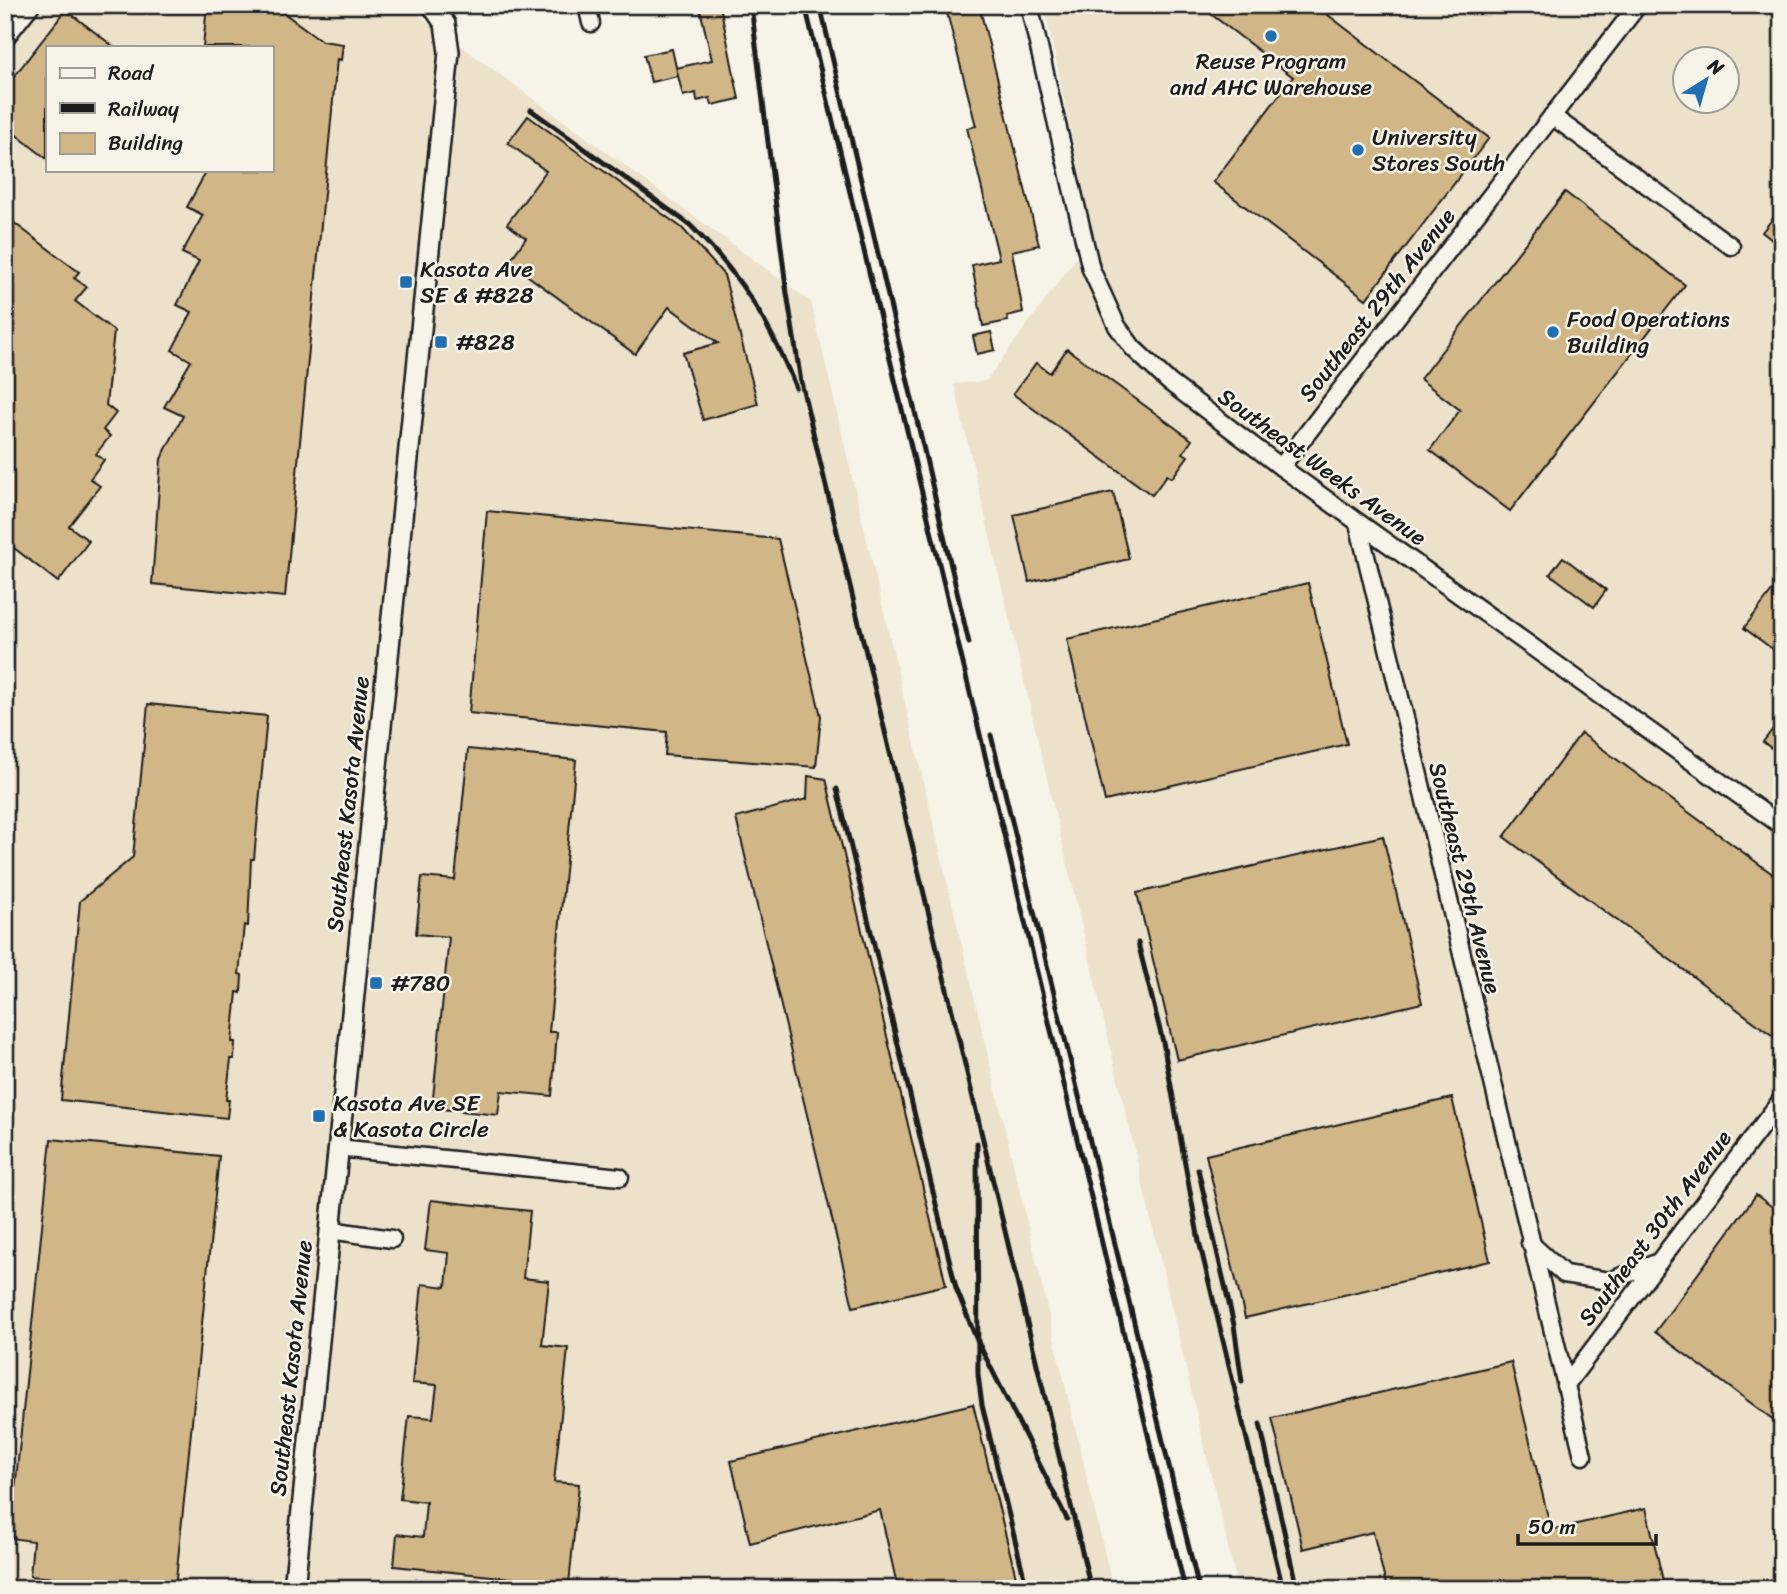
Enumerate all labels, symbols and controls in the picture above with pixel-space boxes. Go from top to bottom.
marker: Reuse Program and AHC Warehouse [1263,28,1279,44]
place label: Reuse Program and AHC Warehouse [1170,41,1372,108]
legend [46,46,273,172]
north arrow [1672,46,1742,116]
text: N [1700,49,1732,84]
text: Road [108,54,155,92]
text: Railway [108,90,179,128]
place label: University Stores South [1372,117,1505,184]
text: Building [108,124,184,162]
marker: University Stores South [1350,142,1366,158]
street label: Southeast 29th Avenue [1288,199,1466,411]
place label: Kasota Ave SE & #828 [420,249,534,316]
marker: Kasota Ave SE & #828 [398,274,414,290]
place label: Food Operations Building [1567,299,1730,366]
place label: #828 [455,322,515,363]
marker: Food Operations Building [1545,324,1561,340]
marker: #828 [433,334,449,350]
street label: Southeast Weeks Avenue [1209,377,1435,557]
street label: Southeast Kasota Avenue [314,674,382,934]
street label: Southeast 29th Avenue [1416,758,1514,998]
place label: #780 [390,963,450,1004]
marker: #780 [368,975,384,991]
place label: Kasota Ave SE & Kasota Circle [333,1083,489,1150]
marker: Kasota Ave SE & Kasota Circle [311,1108,327,1124]
street label: Southeast 30th Avenue [1567,1121,1743,1335]
street label: Southeast Kasota Avenue [257,1238,325,1498]
scale bar [1518,1503,1656,1547]
text: 50 m [1528,1508,1576,1546]

